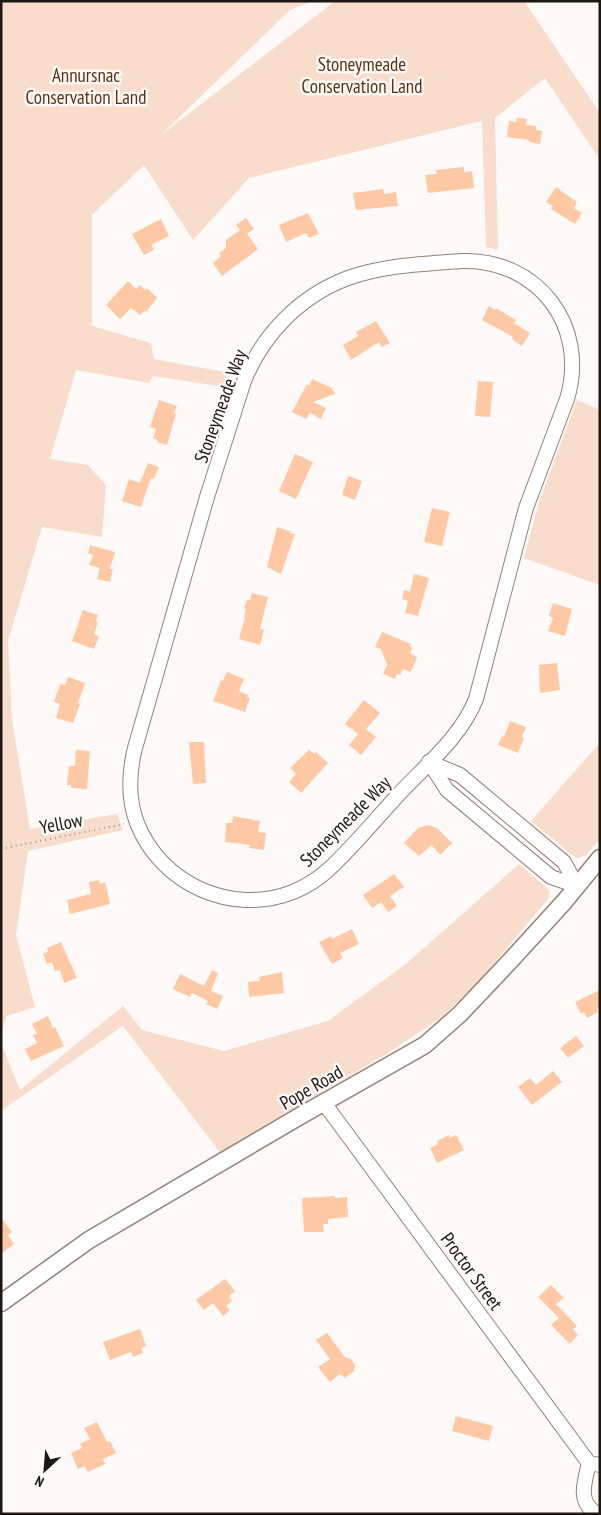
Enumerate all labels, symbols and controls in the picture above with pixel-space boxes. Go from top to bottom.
park label: Stoneymeade Conservation Land [302,52,422,98]
park label: Annursnac Conservation Land [26,63,146,109]
street label: Stoneymeade Way [188,345,252,466]
street label: Stoneymeade Way [294,770,396,872]
street label: Yellow [37,807,85,839]
street label: Pope Road [275,1059,347,1115]
street label: Proctor Street [436,1228,509,1315]
north arrow [20,1445,70,1495]
text: N [32,1472,47,1491]

